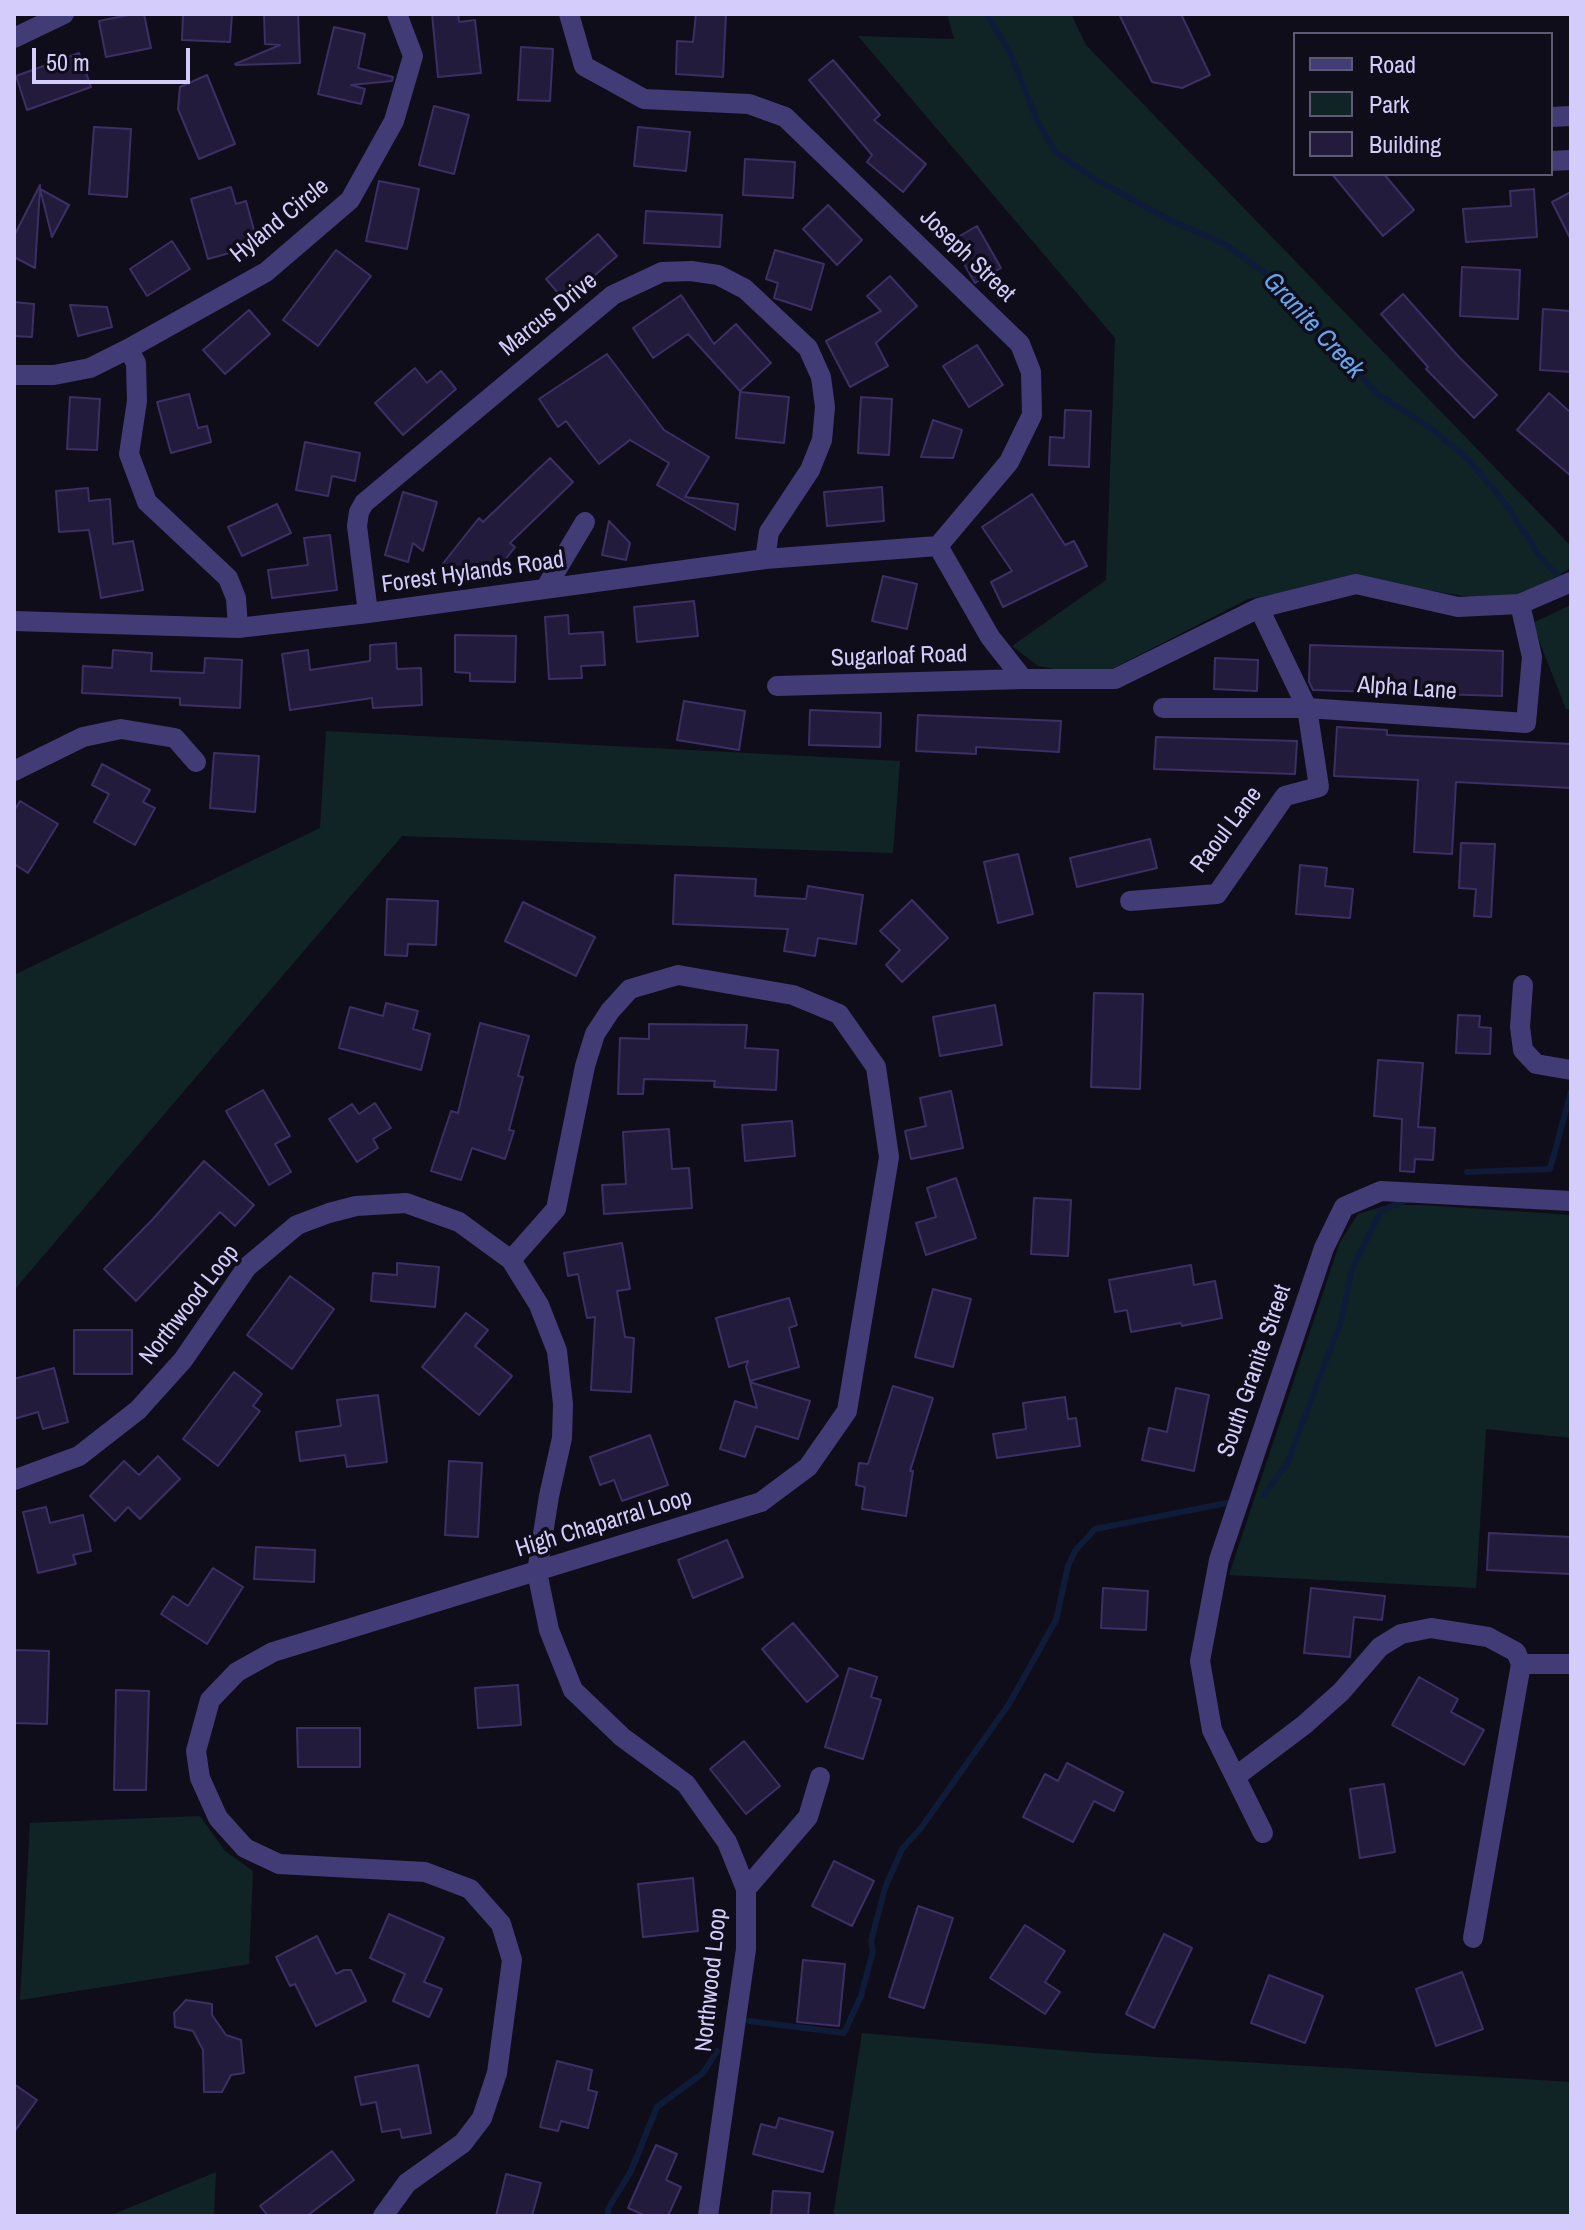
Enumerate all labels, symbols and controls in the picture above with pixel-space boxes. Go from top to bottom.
scale bar [36,32,194,82]
legend [1293,32,1553,176]
text: 50 m [46,46,90,78]
text: Road [1369,48,1416,80]
text: Park [1369,88,1409,120]
text: Building [1369,128,1441,160]
street label: Hyland Circle [225,173,335,269]
street label: Joseph Street [913,203,1021,309]
water label: Granite Creek [1256,266,1370,386]
street label: Marcus Drive [494,267,604,363]
street label: Forest Hylands Road [380,546,566,600]
street label: Sugarloaf Road [830,640,968,674]
street label: Alpha Lane [1356,671,1458,707]
street label: Raoul Lane [1185,781,1269,879]
street label: Northwood Loop [134,1239,246,1371]
street label: South Granite Street [1212,1281,1298,1461]
street label: High Chaparral Loop [512,1484,696,1564]
street label: Northwood Loop [690,1907,734,2053]

